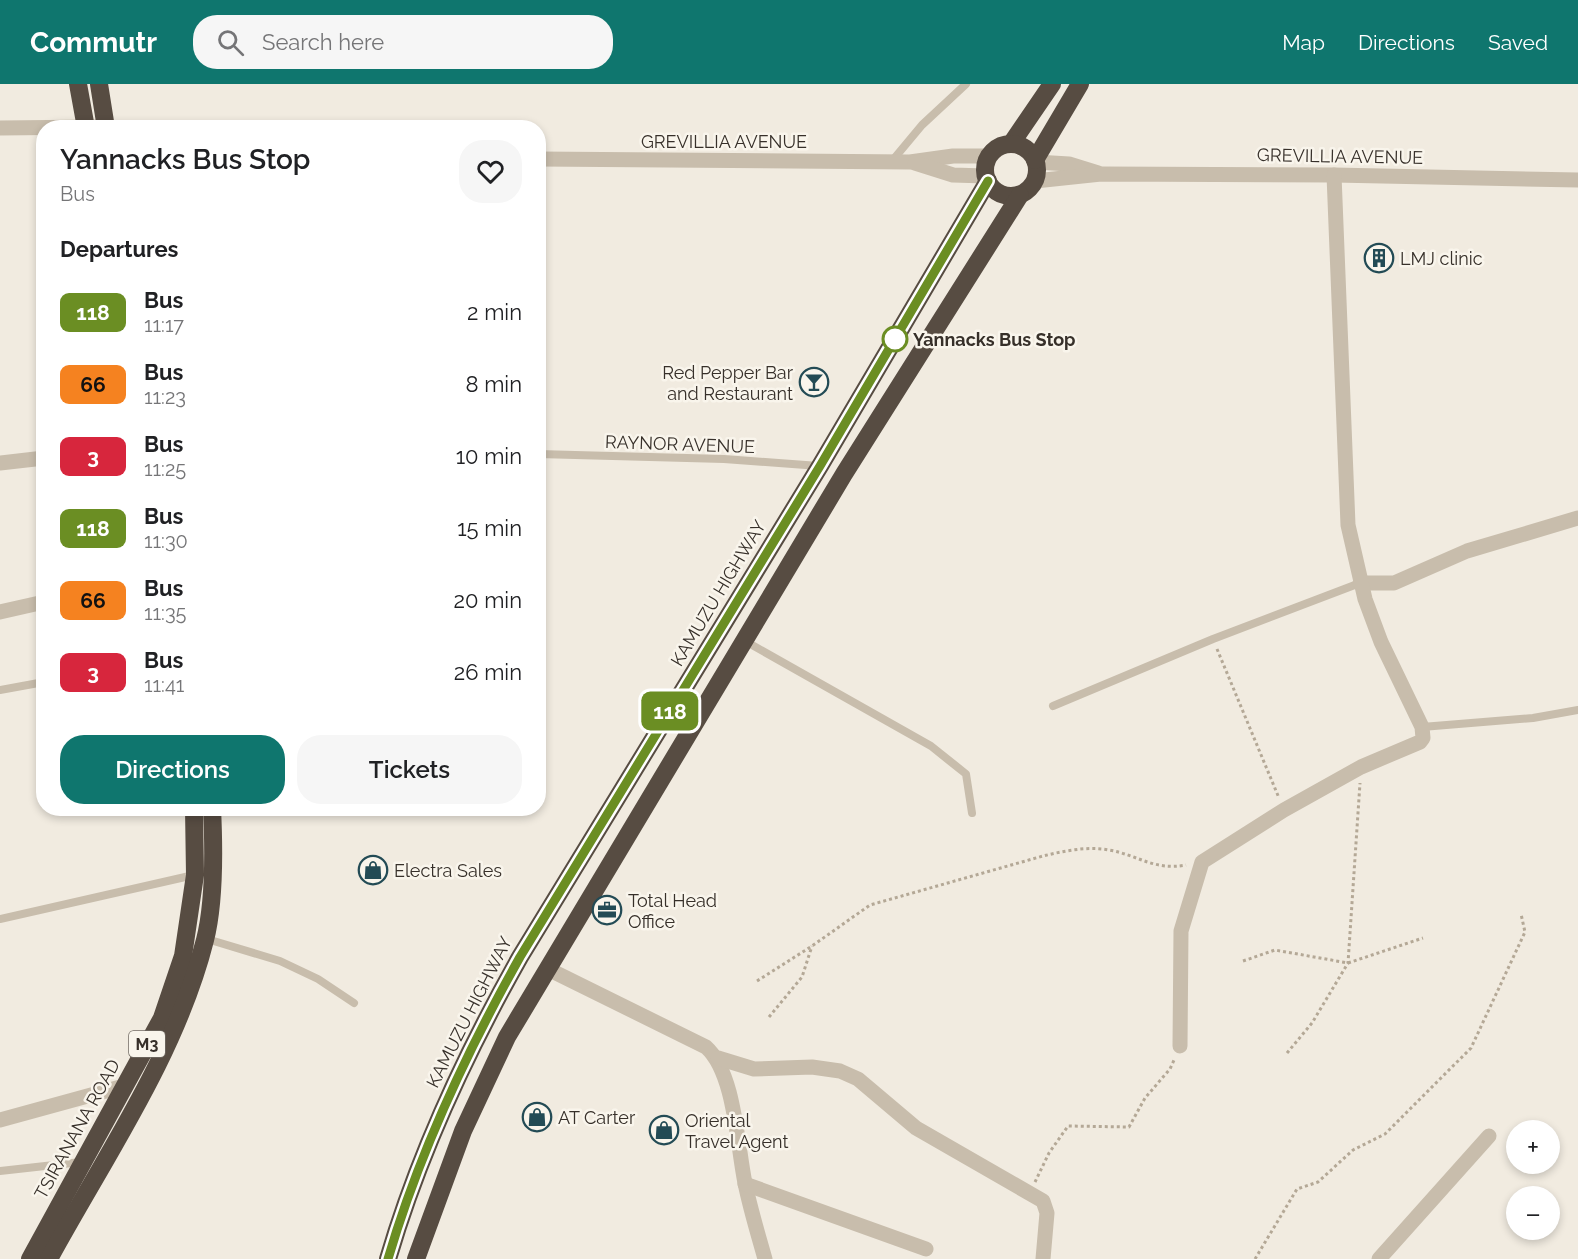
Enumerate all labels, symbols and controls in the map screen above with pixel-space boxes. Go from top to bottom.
search box [193,15,613,69]
text: Commutr [30,26,157,59]
icon: search [214,26,247,59]
text: Search here [262,29,384,55]
text: Map [1282,30,1325,55]
text: Directions [1358,30,1455,55]
text: Saved [1488,30,1548,55]
street label: GREVILLIA AVENUE [641,131,807,152]
button: heart [459,140,522,203]
text: Yannacks Bus Stop [60,143,310,176]
street label: GREVILLIA AVENUE [1257,144,1423,168]
text: Bus [60,182,95,206]
text: Departures [60,236,178,262]
building icon: LMJ clinic [1363,242,1395,274]
place label: LMJ clinic [1400,248,1483,269]
text: Bus [144,287,183,313]
text: 2 min [467,299,522,325]
text: 118 [76,300,110,325]
text: 11:17 [144,313,184,337]
marker: Yannacks Bus Stop [882,326,908,352]
place label: Yannacks Bus Stop [913,329,1076,350]
text: Bus [144,359,183,385]
place label: Red Pepper Bar and Restaurant [662,362,794,404]
bar icon: Red Pepper Bar and Restaurant [798,366,830,398]
text: 8 min [466,371,522,397]
text: 66 [80,372,106,397]
text: 11:23 [144,385,186,409]
text: Bus [144,431,183,457]
street label: RAYNOR AVENUE [605,431,755,457]
text: 10 min [456,443,522,469]
text: 3 [87,444,99,469]
text: 11:25 [144,457,186,481]
text: Bus [144,503,183,529]
text: 15 min [457,515,522,541]
text: 118 [76,516,110,541]
street label: KAMUZU HIGHWAY [666,516,770,670]
text: 11:30 [144,529,188,553]
text: Bus [144,575,183,601]
text: 20 min [454,587,522,613]
text: 66 [80,588,106,613]
text: 11:35 [144,601,186,625]
text: Bus [144,647,183,673]
text: 26 min [454,659,522,685]
text: 3 [87,660,99,685]
text: 11:41 [144,673,184,697]
line badge: 118 [636,692,704,730]
text: 118 [653,699,687,724]
button: Directions [60,735,285,804]
button: Tickets [297,735,522,804]
shop icon: Electra Sales [357,854,389,886]
place label: Electra Sales [394,860,502,881]
place label: Total Head Office [628,890,717,932]
office icon: Total Head Office [591,894,623,926]
street label: KAMUZU HIGHWAY [422,933,516,1091]
road number: M3 [129,1031,165,1057]
street label: TSIRANANA ROAD [30,1055,124,1202]
shop icon: AT Carter [521,1101,553,1133]
place label: AT Carter [558,1107,636,1128]
place label: Oriental Travel Agent [685,1110,788,1152]
shop icon: Oriental Travel Agent [648,1114,680,1146]
map controls [1506,1120,1560,1240]
button: + [1506,1120,1560,1174]
button: − [1506,1186,1560,1240]

